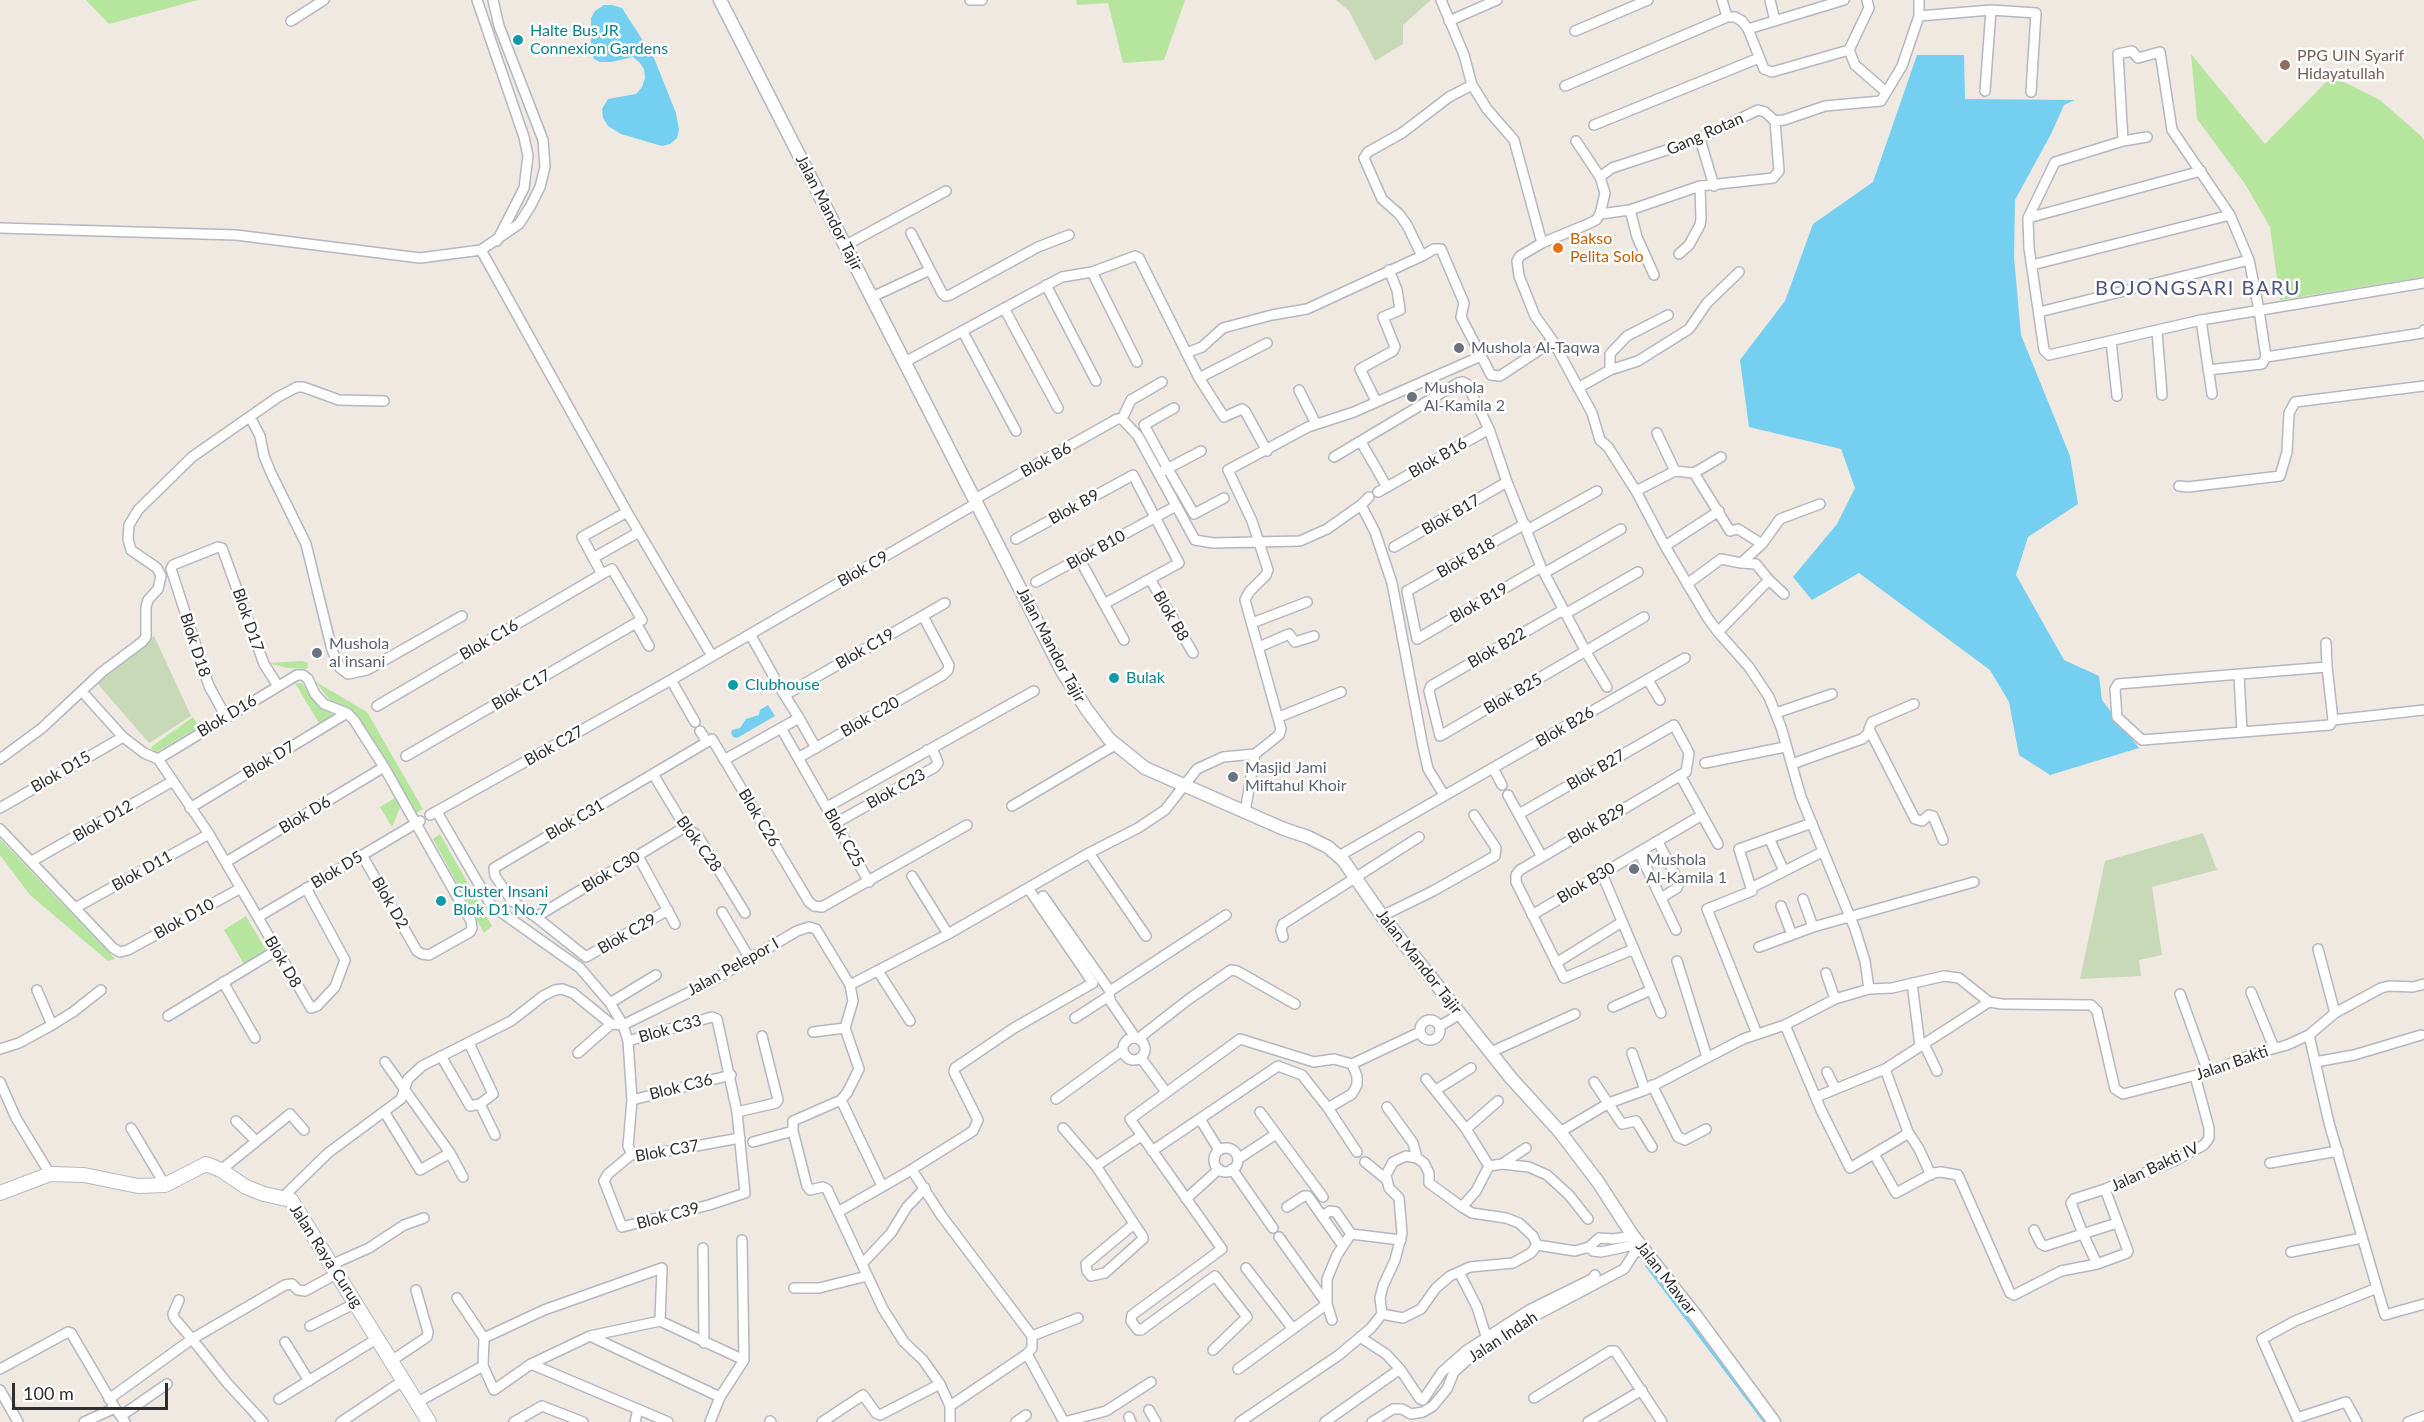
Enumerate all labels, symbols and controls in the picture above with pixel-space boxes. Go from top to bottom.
place label: Halte Bus JR Connexion Gardens [530,21,668,59]
marker: Halte Bus JR Connexion Gardens [511,33,525,47]
place label: PPG UIN Syarif Hidayatullah [2297,46,2404,84]
marker: PPG UIN Syarif Hidayatullah [2278,58,2292,72]
street label: Gang Rotan [1664,109,1746,159]
street label: Jalan Mandor Tajir [791,152,867,274]
place label: Bakso Pelita Solo [1570,229,1644,267]
marker: Bakso Pelita Solo [1551,241,1565,255]
district label: BOJONGSARI BARU [2095,277,2301,301]
place label: Mushola Al-Taqwa [1471,338,1600,358]
marker: Mushola Al-Taqwa [1452,341,1466,355]
place label: Mushola Al-Kamila 2 [1424,378,1505,416]
marker: Mushola Al-Kamila 2 [1405,390,1419,404]
street label: Blok B16 [1405,434,1471,482]
street label: Blok B6 [1017,438,1075,482]
street label: Blok B9 [1045,485,1103,529]
street label: Blok B17 [1418,491,1484,539]
street label: Blok B10 [1063,526,1129,574]
street label: Blok B18 [1433,534,1499,582]
street label: Blok C9 [834,547,892,591]
street label: Blok B19 [1446,579,1512,627]
street label: Jalan Mandor Tajir [1013,584,1089,706]
street label: Blok D17 [228,586,268,654]
street label: Blok B8 [1149,587,1193,645]
street label: Blok D18 [176,611,214,679]
street label: Blok C16 [456,616,522,664]
street label: Blok B22 [1464,624,1530,672]
street label: Blok C19 [832,625,898,673]
place label: Mushola al insani [329,634,389,672]
marker: Mushola al insani [310,646,324,660]
street label: Blok C17 [488,666,554,714]
place label: Bulak [1126,668,1165,688]
street label: Blok B25 [1480,670,1546,718]
marker: Bulak [1107,671,1121,685]
place label: Clubhouse [745,675,820,695]
marker: Clubhouse [726,678,740,692]
street label: Blok D16 [194,691,260,741]
street label: Blok C20 [837,693,903,741]
street label: Blok B26 [1532,703,1598,751]
street label: Blok C27 [521,722,587,770]
street label: Blok D7 [240,737,298,783]
street label: Blok B27 [1563,746,1629,794]
street label: Blok D15 [28,747,94,797]
place label: Masjid Jami Miftahul Khoir [1245,758,1346,796]
street label: Blok C23 [863,765,929,813]
marker: Masjid Jami Miftahul Khoir [1226,770,1240,784]
street label: Blok C26 [734,785,784,851]
street label: Blok D6 [276,792,334,838]
street label: Blok D12 [70,796,136,846]
street label: Blok C31 [542,796,608,844]
street label: Blok B29 [1564,800,1630,848]
street label: Blok C25 [820,805,868,871]
street label: Blok C28 [672,812,726,876]
street label: Blok D11 [108,847,176,895]
street label: Blok D5 [308,847,366,893]
street label: Blok C30 [578,847,644,897]
place label: Mushola Al-Kamila 1 [1646,850,1727,888]
street label: Blok B30 [1554,858,1618,908]
marker: Mushola Al-Kamila 1 [1627,862,1641,876]
street label: Blok D2 [368,874,412,932]
place label: Cluster Insani Blok D1 No.7 [453,882,548,920]
marker: Cluster Insani Blok D1 No.7 [434,894,448,908]
street label: Blok D10 [150,895,218,943]
street label: Jalan Mandor Tajir [1372,906,1466,1018]
street label: Blok C29 [594,910,660,958]
street label: Blok D8 [261,933,305,991]
street label: Jalan Pelepor I [684,934,782,1000]
street label: Blok C33 [636,1011,704,1047]
street label: Jalan Bakti [2193,1042,2271,1084]
street label: Blok C36 [647,1070,715,1104]
street label: Blok C37 [634,1136,700,1166]
street label: Jalan Bakti IV [2108,1138,2202,1196]
street label: Blok C39 [634,1198,702,1234]
street label: Jalan Raya Curug [285,1201,367,1311]
street label: Jalan Mawar [1631,1237,1701,1319]
street label: Jalan Indah [1465,1308,1541,1366]
scale bar [15,1371,171,1409]
text: 100 m [23,1382,74,1404]

